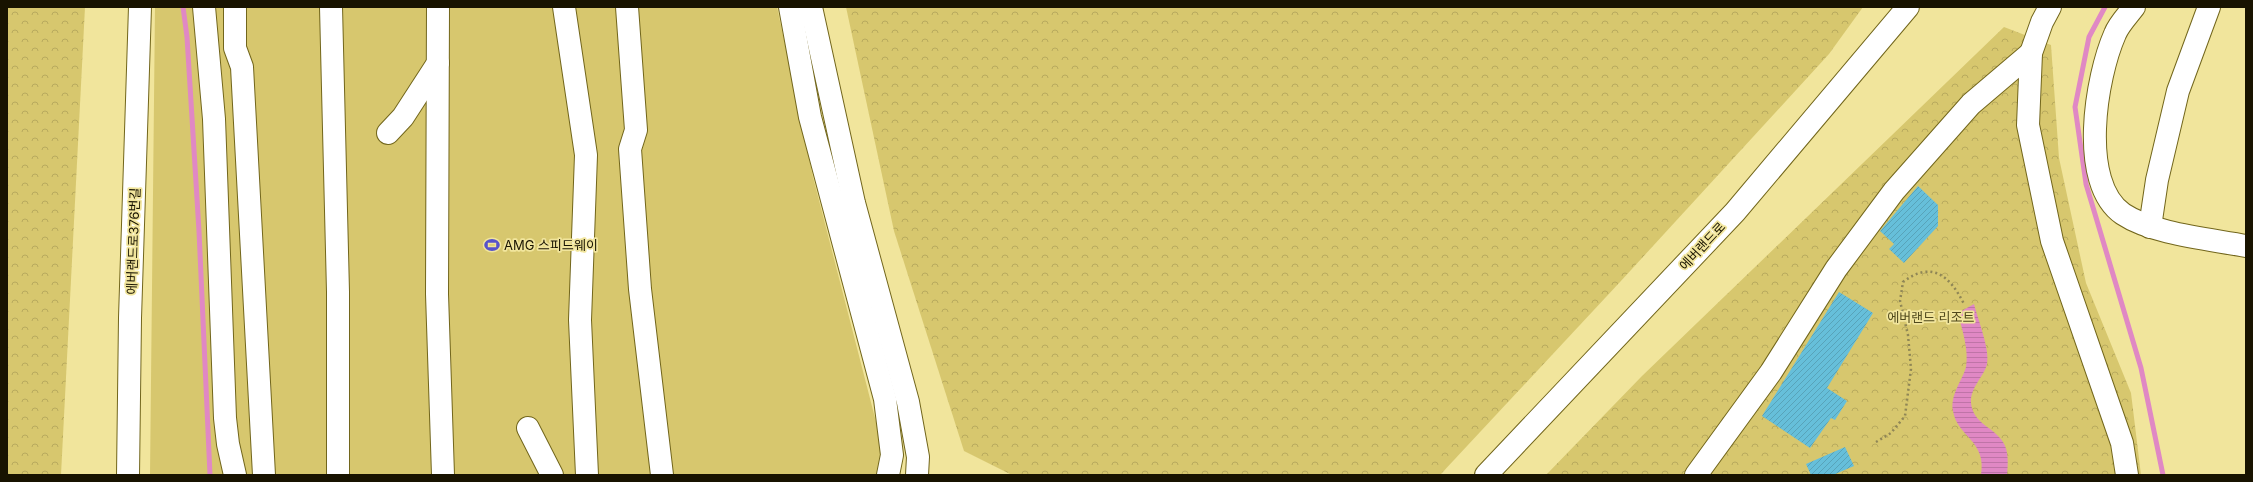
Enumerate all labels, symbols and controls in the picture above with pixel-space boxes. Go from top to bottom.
street label: 에버랜드로376번길 [123,187,143,295]
street label: 에버랜드로 [1676,219,1728,273]
sports icon: AMG 스피드웨이 [483,236,501,254]
place label: AMG 스피드웨이 [504,237,598,253]
park label: 에버랜드 리조트 [1887,309,1975,325]

